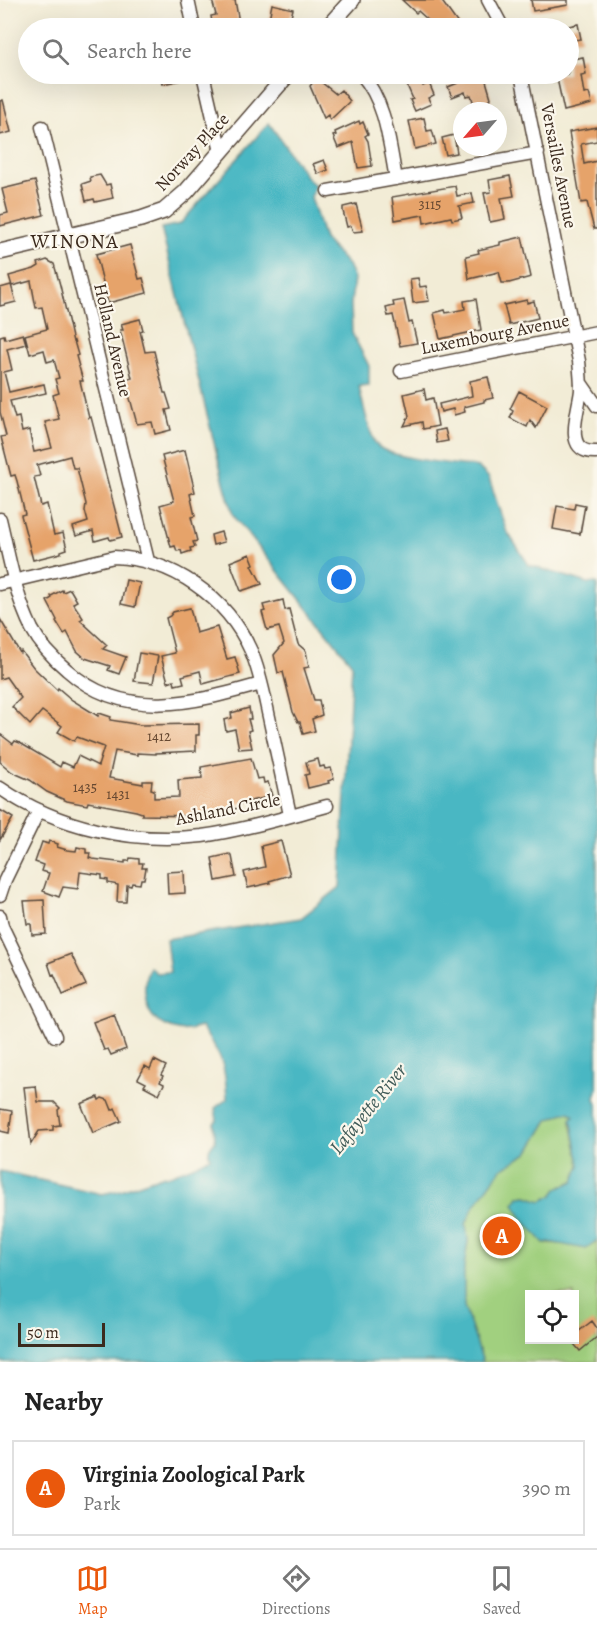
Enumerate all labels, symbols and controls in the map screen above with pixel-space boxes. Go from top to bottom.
search box [18,18,579,84]
icon: search [39,35,72,68]
text: Search here [87,36,192,66]
street label: Versailles Avenue [535,101,583,230]
north arrow [453,102,507,156]
street label: Norway Place [150,108,234,196]
house number: 3115 [419,194,441,214]
district label: WINONA [30,228,119,255]
street label: Holland Avenue [88,281,138,399]
street label: Luxembourg Avenue [419,308,571,360]
your location [327,565,356,594]
house number: 1412 [147,726,171,746]
house number: 1435 [73,777,97,797]
house number: 1431 [106,784,130,804]
street label: Ashland Circle [173,787,282,831]
water label: Lafayette River [323,1057,414,1160]
pin: A [482,1214,522,1258]
map controls [525,1290,579,1344]
button: locate [525,1290,579,1344]
scale bar [18,1320,105,1348]
text: 50 m [27,1322,59,1344]
text: Nearby [24,1384,103,1419]
text: Virginia Zoological Park [83,1460,305,1490]
text: A [39,1475,52,1502]
text: 390 m [522,1475,571,1502]
text: Park [83,1490,121,1517]
tab: Map [76,1562,109,1620]
tab: Directions [262,1562,330,1620]
tab: Saved [483,1562,521,1620]

